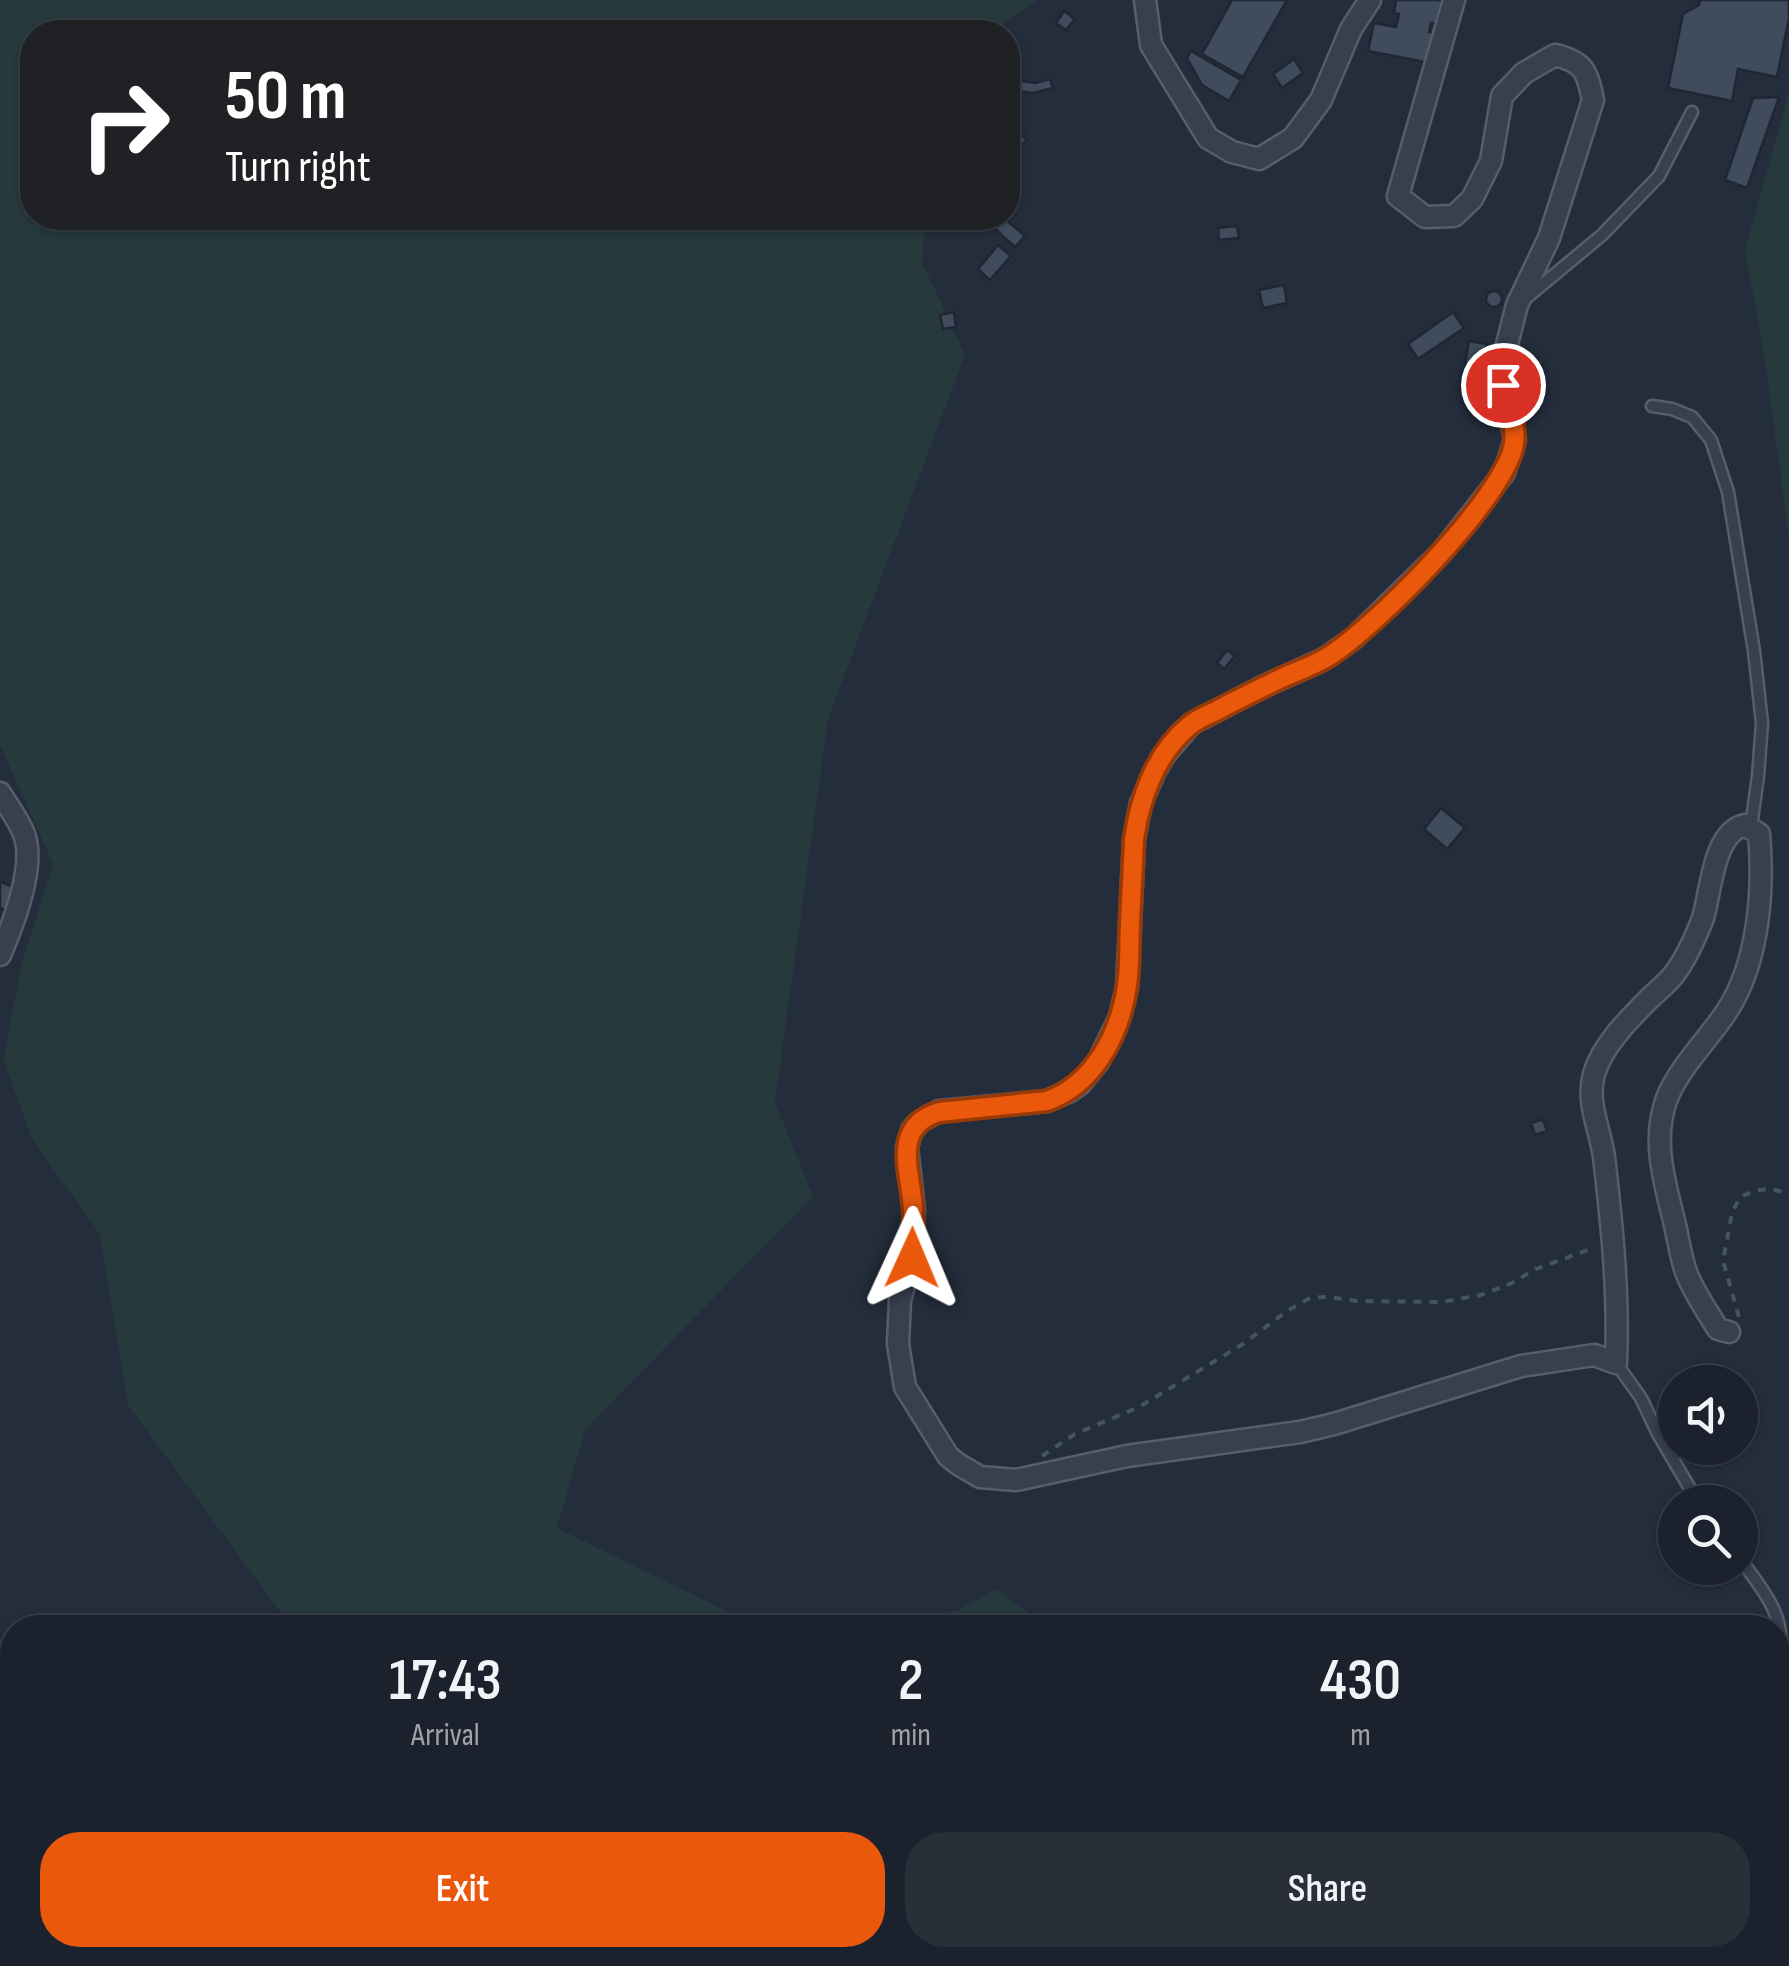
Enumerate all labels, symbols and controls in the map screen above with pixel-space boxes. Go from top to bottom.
text: 50 m [225,55,346,139]
icon: right [60,60,190,190]
text: Turn right [225,140,371,195]
pin [1461,343,1546,428]
icon: arrive [1476,358,1531,413]
position arrow [860,1206,964,1310]
map controls [1658,1365,1758,1585]
button: sound [1658,1365,1758,1465]
button: search [1658,1485,1758,1585]
text: 17:43 [389,1645,502,1717]
text: 2 [898,1645,924,1717]
text: 430 [1320,1645,1401,1717]
text: Arrival [411,1716,480,1755]
text: min [891,1716,931,1755]
text: m [1350,1716,1371,1755]
button: Exit [40,1832,885,1947]
button: Share [905,1832,1750,1947]

